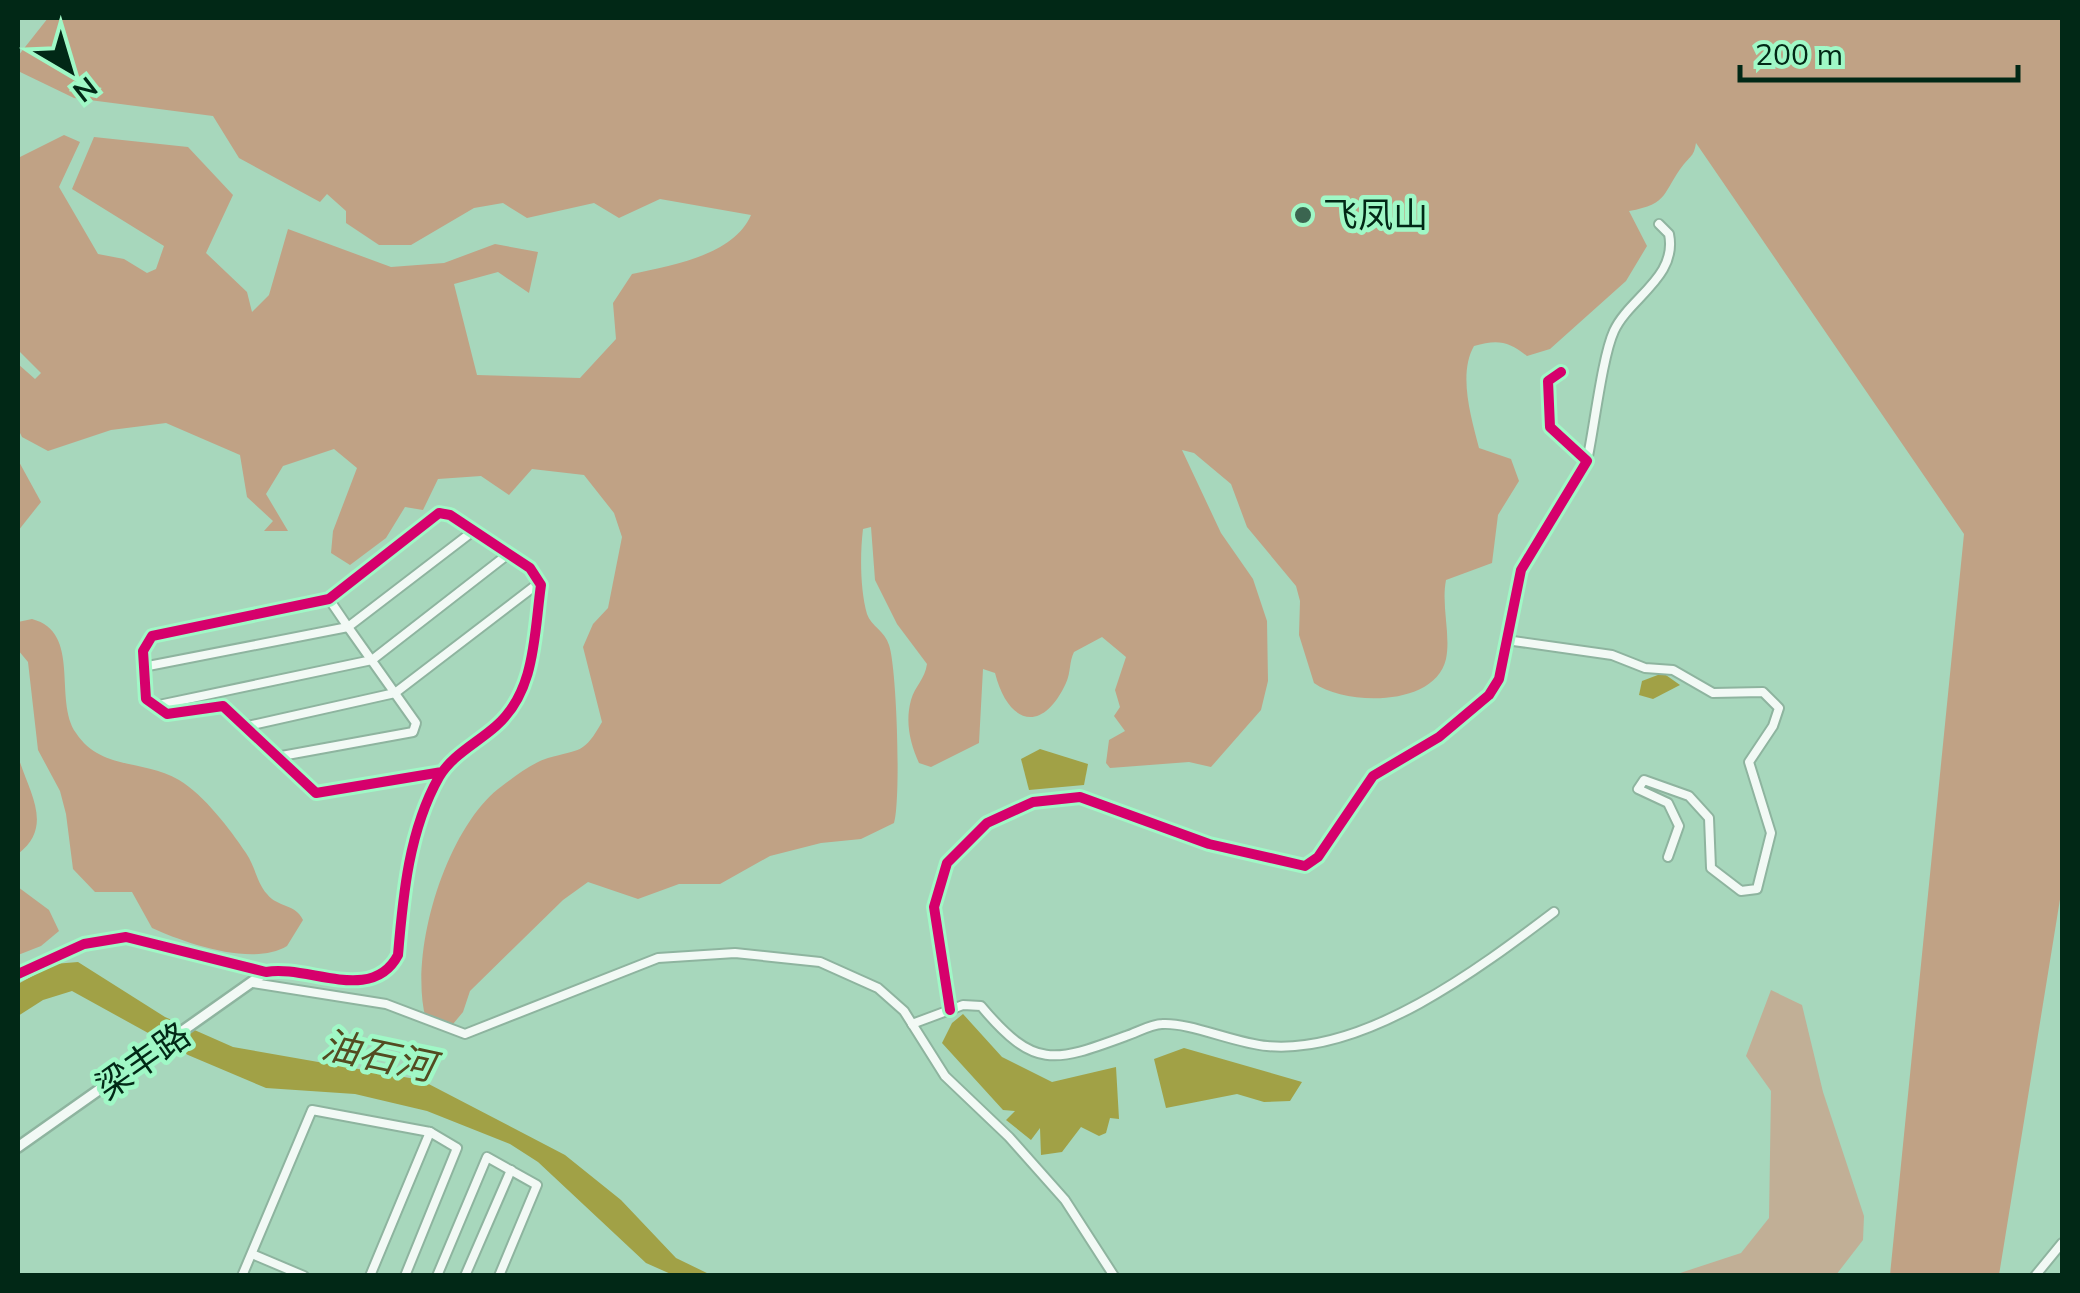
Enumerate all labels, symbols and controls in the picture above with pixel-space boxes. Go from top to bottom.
north arrow [20,20,120,120]
scale bar [1740,20,2018,82]
text: 200 m [1755,35,1843,73]
text: N [67,70,105,110]
place label: 飞凤山 [1323,192,1428,236]
marker: 飞凤山 [1292,204,1314,226]
street label: 梁丰路 [87,1012,198,1108]
water label: 油石河 [317,1020,446,1092]

